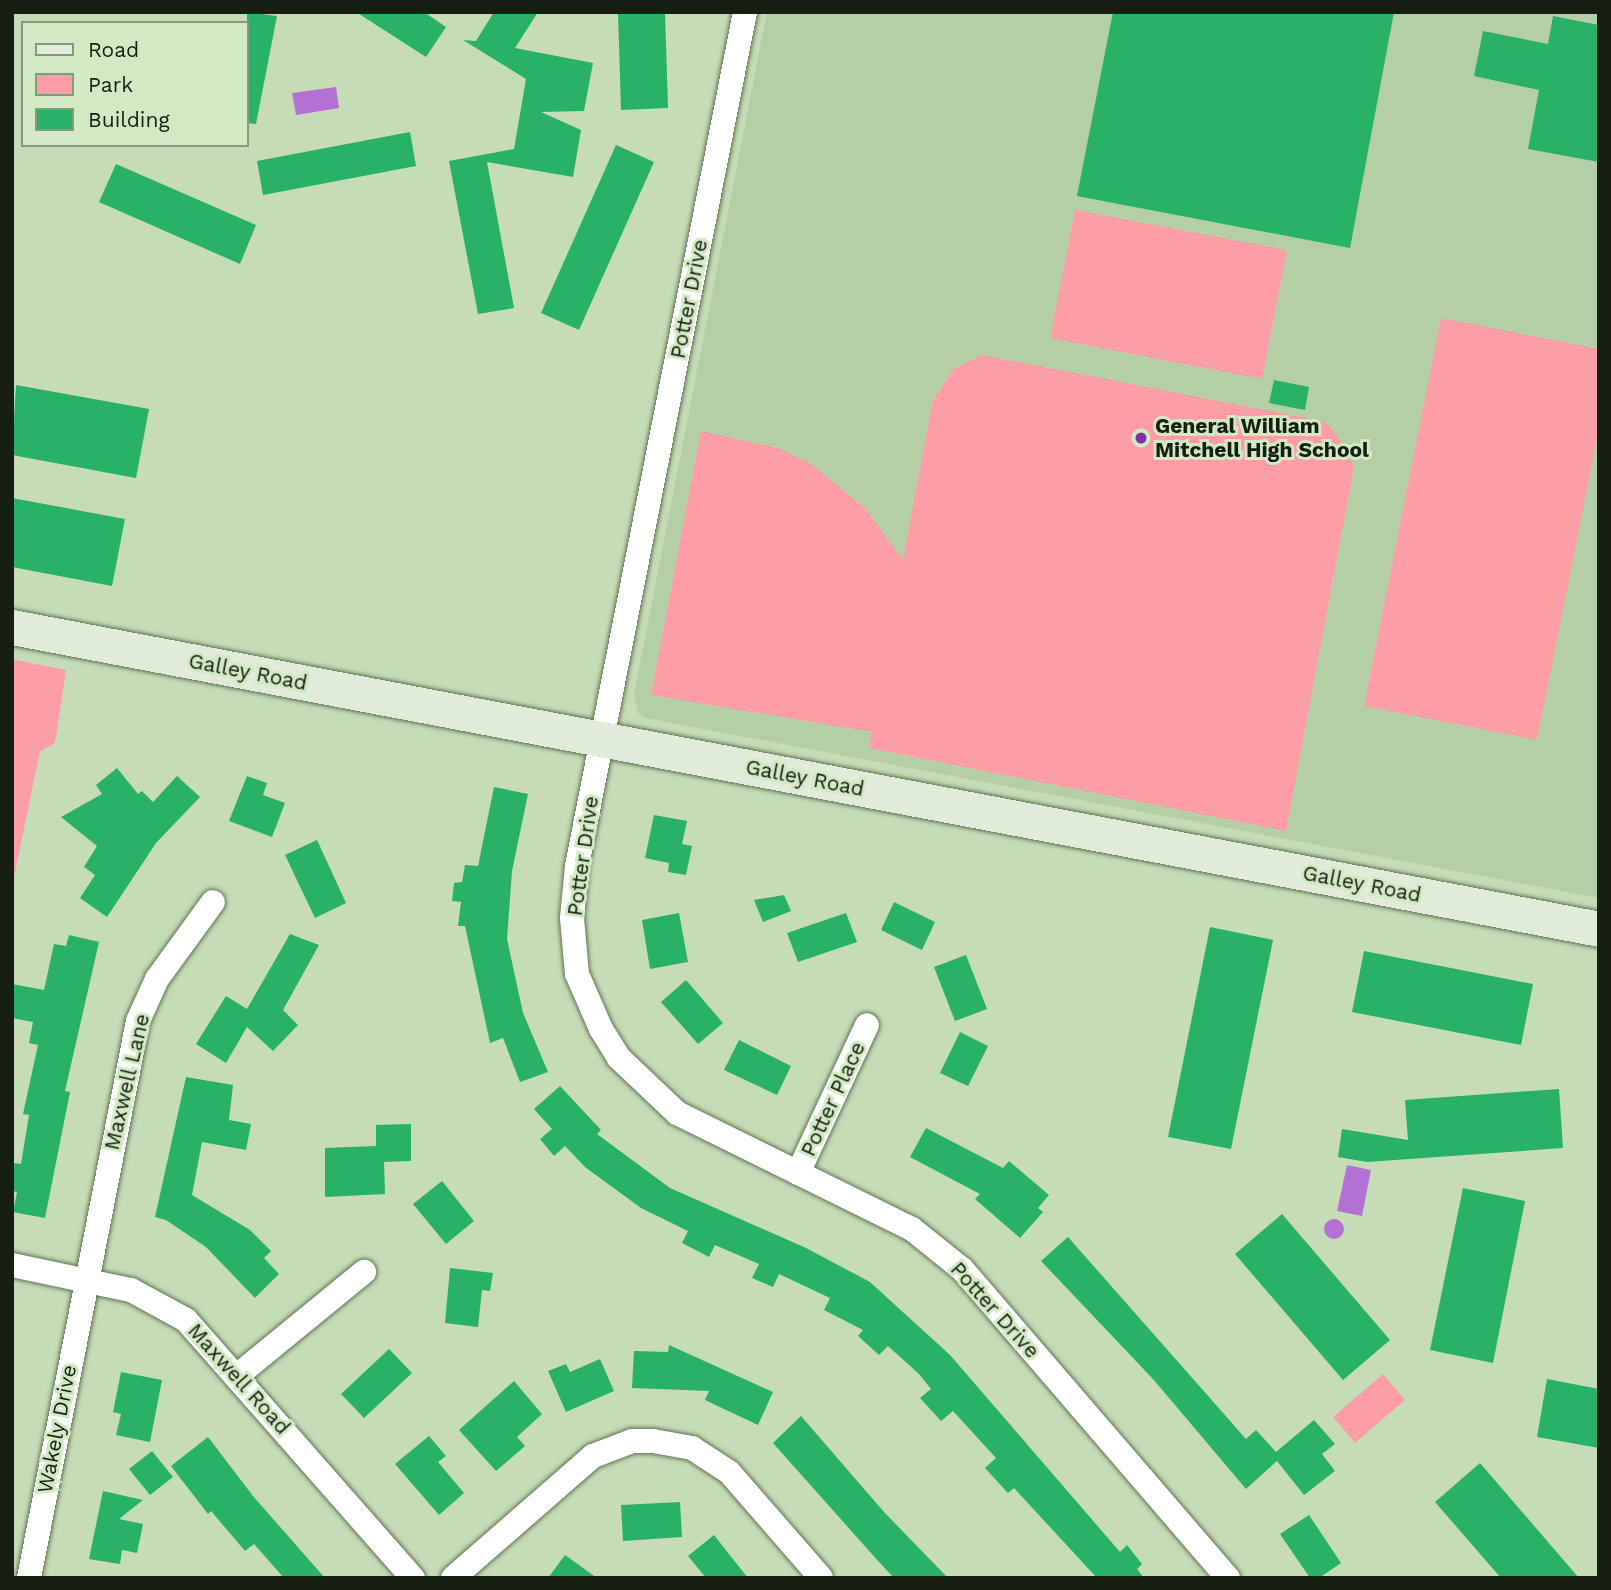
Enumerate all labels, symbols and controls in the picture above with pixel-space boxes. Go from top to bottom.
legend [21,21,248,147]
text: Road [88,37,139,62]
text: Park [88,72,133,97]
text: Building [88,107,170,132]
street label: Potter Drive [665,237,713,361]
place label: General William Mitchell High School [1155,413,1369,463]
marker: General William Mitchell High School [1133,430,1149,446]
street label: Galley Road [186,648,310,696]
street label: Galley Road [743,754,867,802]
street label: Potter Drive [562,794,604,918]
street label: Galley Road [1300,860,1424,908]
street label: Maxwell Lane [99,1011,155,1153]
street label: Potter Place [795,1037,871,1161]
street label: Potter Drive [945,1256,1045,1364]
street label: Maxwell Road [182,1318,296,1440]
street label: Wakely Drive [32,1362,82,1496]

